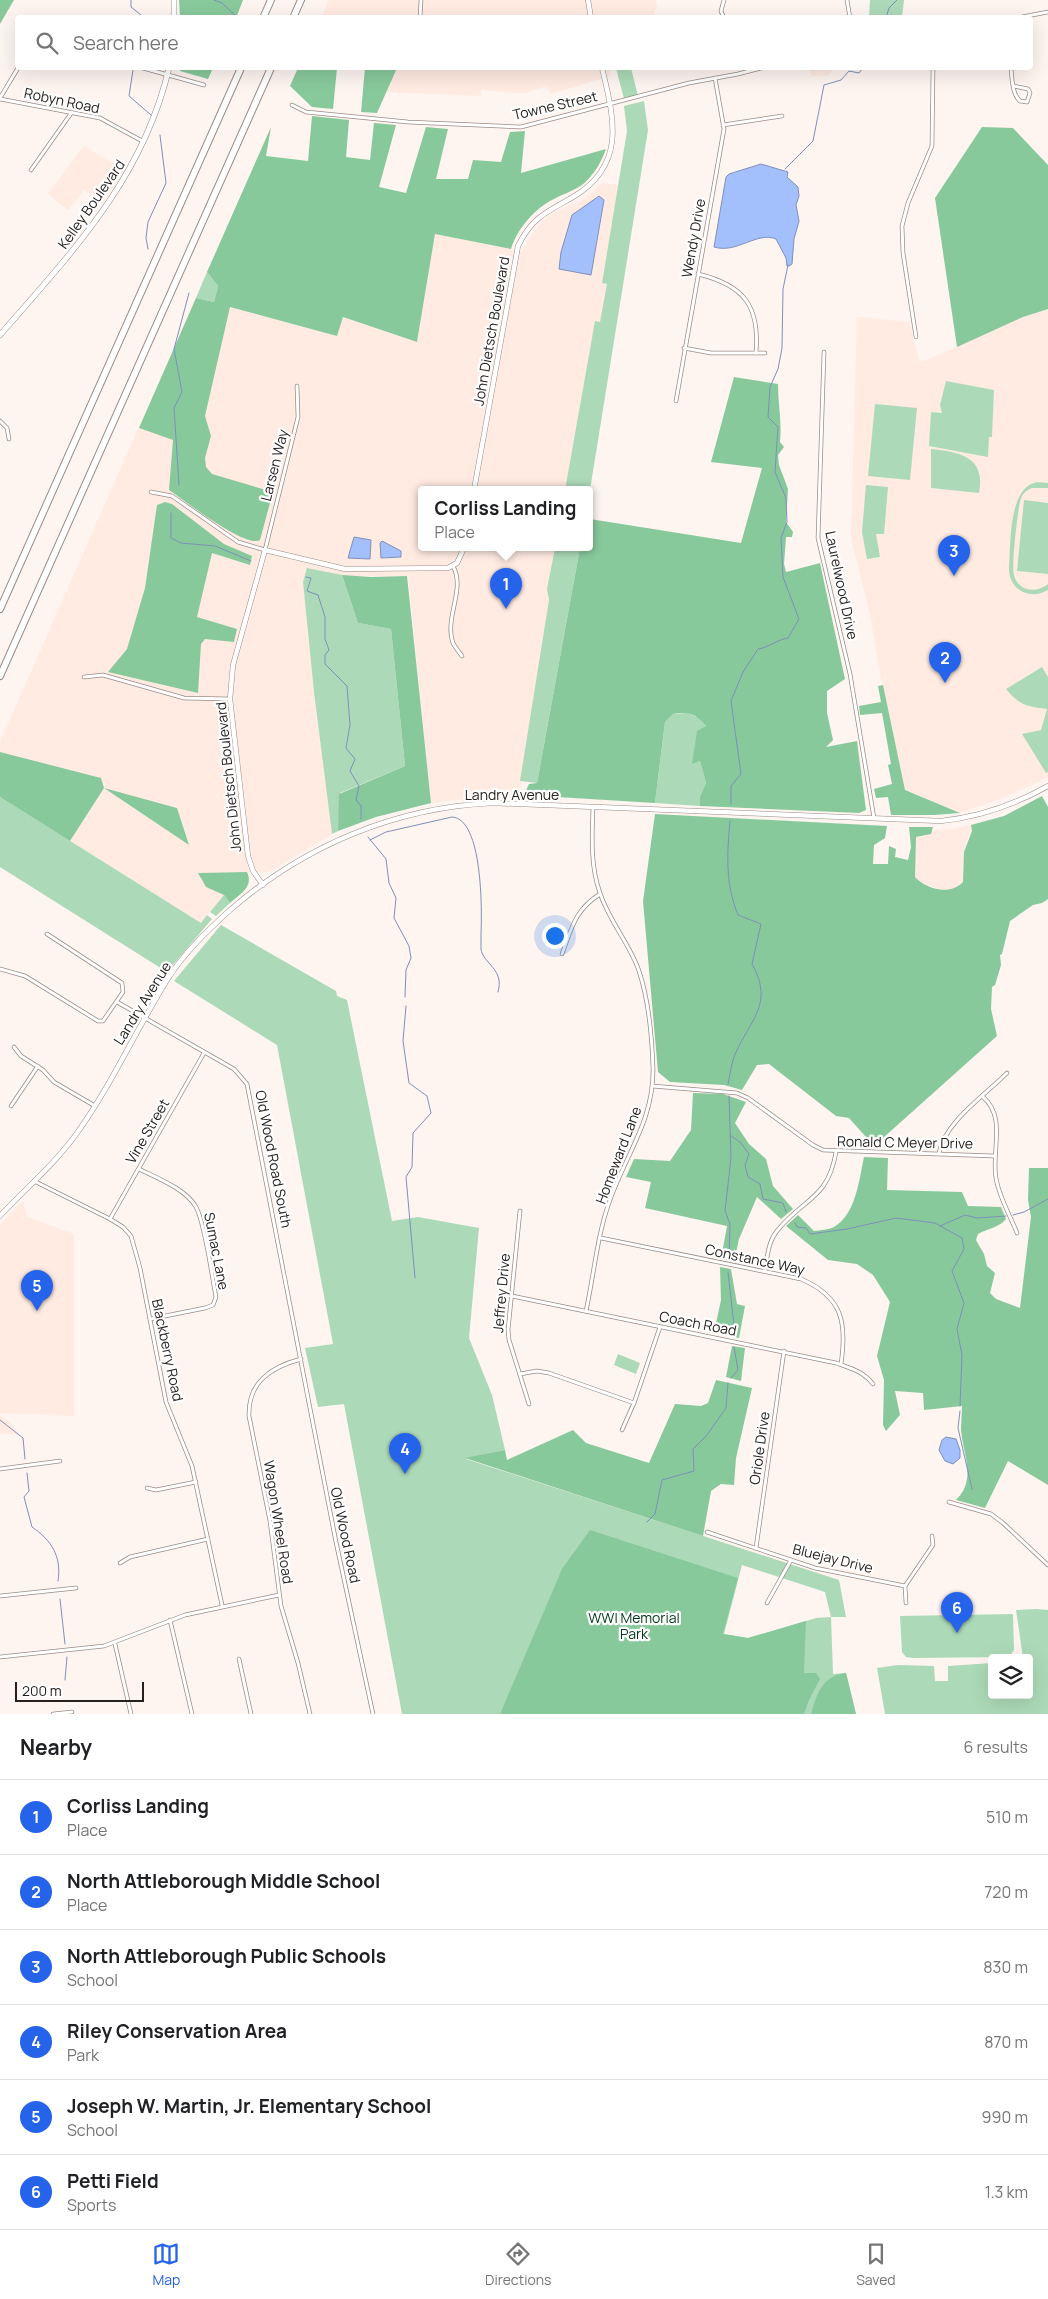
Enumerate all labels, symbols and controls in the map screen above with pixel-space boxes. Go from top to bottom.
search box [15,15,1033,70]
icon: search [33,29,61,57]
text: Search here [73,30,179,56]
street label: Robyn Road [23,83,101,117]
street label: Towne Street [511,86,600,124]
street label: Kelley Boulevard [53,156,129,252]
street label: Wendy Drive [677,197,709,279]
street label: John Dietsch Boulevard [469,255,513,407]
street label: Larsen Way [256,427,292,503]
popup [418,486,593,551]
text: Corliss Landing [435,495,576,521]
text: Place [435,521,475,543]
street label: Laurelwood Drive [821,529,863,641]
pin: 3 [938,535,970,576]
pin: 1 [490,568,522,609]
pin: 2 [929,642,961,683]
street label: John Dietsch Boulevard [211,701,245,853]
street label: Landry Avenue [465,785,559,804]
your location [542,923,568,949]
street label: Landry Avenue [109,958,175,1048]
street label: Old Wood Road South [251,1089,297,1229]
street label: Vine Street [121,1095,173,1167]
street label: Homeward Lane [591,1103,645,1207]
street label: Ronald C Meyer Drive [837,1131,973,1153]
street label: Sumac Lane [200,1211,234,1291]
street label: Constance Way [703,1239,807,1279]
street label: Jeffrey Drive [488,1252,514,1334]
pin: 5 [21,1270,53,1311]
street label: Blackberry Road [148,1297,188,1403]
street label: Coach Road [658,1306,738,1340]
street label: Oriole Drive [744,1410,774,1486]
pin: 4 [389,1433,421,1474]
street label: Wagon Wheel Road [260,1459,298,1585]
street label: Old Wood Road [327,1485,365,1585]
street label: Bluejay Drive [791,1539,875,1577]
pin: 6 [941,1592,973,1633]
park label: WWI Memorial Park [588,1608,680,1643]
map controls [988,1654,1033,1699]
button: layers [988,1654,1033,1699]
scale bar [15,1679,144,1702]
text: 200 m [22,1681,62,1700]
text: Nearby [20,1733,92,1761]
text: 6 results [963,1736,1028,1758]
text: Corliss Landing [67,1793,209,1819]
text: 1 [32,1806,40,1828]
text: 510 m [986,1806,1028,1828]
text: Place [67,1819,107,1841]
text: North Attleborough Middle School [67,1868,380,1894]
text: 2 [31,1881,41,1903]
text: 720 m [984,1881,1028,1903]
text: Place [67,1894,107,1916]
text: North Attleborough Public Schools [67,1943,386,1969]
text: 3 [31,1956,41,1978]
text: 830 m [983,1956,1028,1978]
text: School [67,1969,118,1991]
text: Riley Conservation Area [67,2018,287,2044]
text: 4 [31,2031,41,2053]
text: 870 m [984,2031,1028,2053]
text: Park [67,2044,99,2066]
text: Joseph W. Martin, Jr. Elementary School [67,2093,431,2119]
text: 5 [31,2106,41,2128]
text: 990 m [982,2106,1028,2128]
text: School [67,2119,118,2141]
text: Petti Field [67,2168,159,2194]
text: 6 [31,2181,41,2203]
text: 1.3 km [985,2181,1028,2203]
text: Sports [67,2194,116,2216]
tab: Map [152,2240,180,2289]
tab: Directions [485,2240,551,2289]
tab: Saved [856,2240,896,2289]

